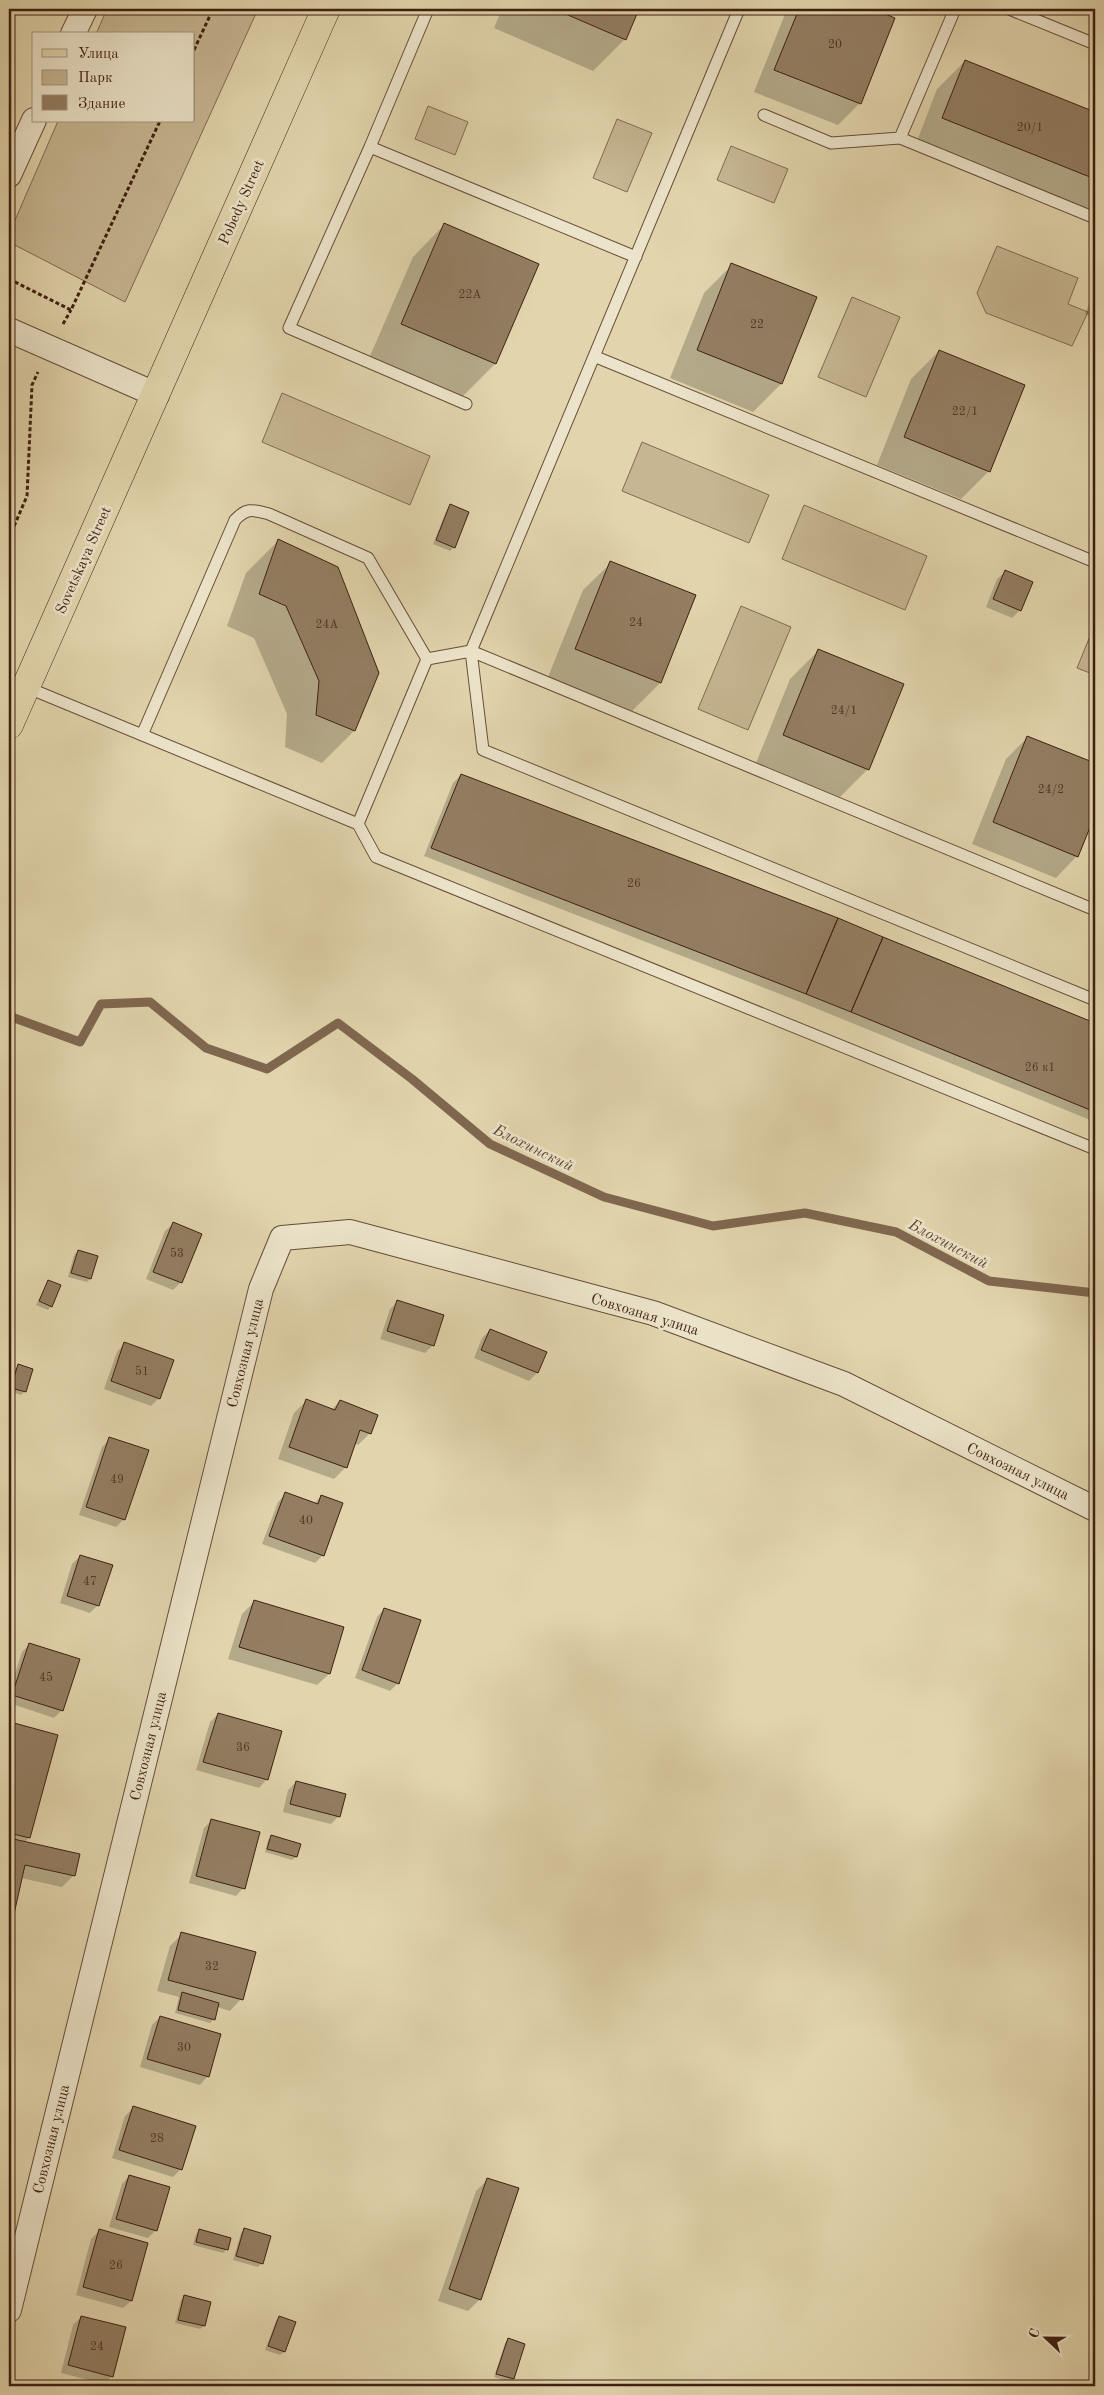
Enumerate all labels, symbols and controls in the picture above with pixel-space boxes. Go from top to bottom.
legend [32,32,195,122]
house number: 20 [828,39,842,51]
text: Улица [78,47,119,62]
text: Парк [78,71,113,86]
text: Здание [78,97,125,112]
house number: 20/1 [1017,122,1043,134]
street label: Pobedy Street [217,158,268,247]
house number: 22А [458,289,482,301]
house number: 22 [750,319,764,331]
house number: 22/1 [952,406,978,418]
street label: Sovetskaya Street [54,505,115,617]
house number: 24 [629,617,643,629]
house number: 24А [315,619,339,631]
house number: 24/1 [831,705,857,717]
house number: 24/2 [1038,784,1064,796]
house number: 26 [627,878,641,890]
house number: 26 к1 [1025,1062,1055,1074]
water label: Блохинский [490,1122,576,1175]
water label: Блохинский [905,1217,990,1272]
house number: 53 [170,1247,184,1260]
street label: Совхозная улица [589,1292,701,1339]
street label: Совхозная улица [226,1297,267,1410]
house number: 51 [135,1365,149,1378]
street label: Совхозная улица [964,1441,1072,1504]
house number: 49 [110,1474,124,1486]
house number: 40 [299,1515,313,1527]
house number: 47 [83,1576,97,1588]
house number: 45 [39,1671,53,1684]
street label: Совхозная улица [129,1690,170,1803]
house number: 36 [236,1742,250,1754]
house number: 32 [205,1961,219,1973]
house number: 30 [177,2042,191,2054]
street label: Совхозная улица [32,2083,73,2196]
house number: 28 [150,2133,164,2145]
house number: 26 [109,2260,123,2272]
north arrow [1022,2312,1072,2362]
text: С [1027,2327,1043,2340]
house number: 24 [90,2341,104,2353]

